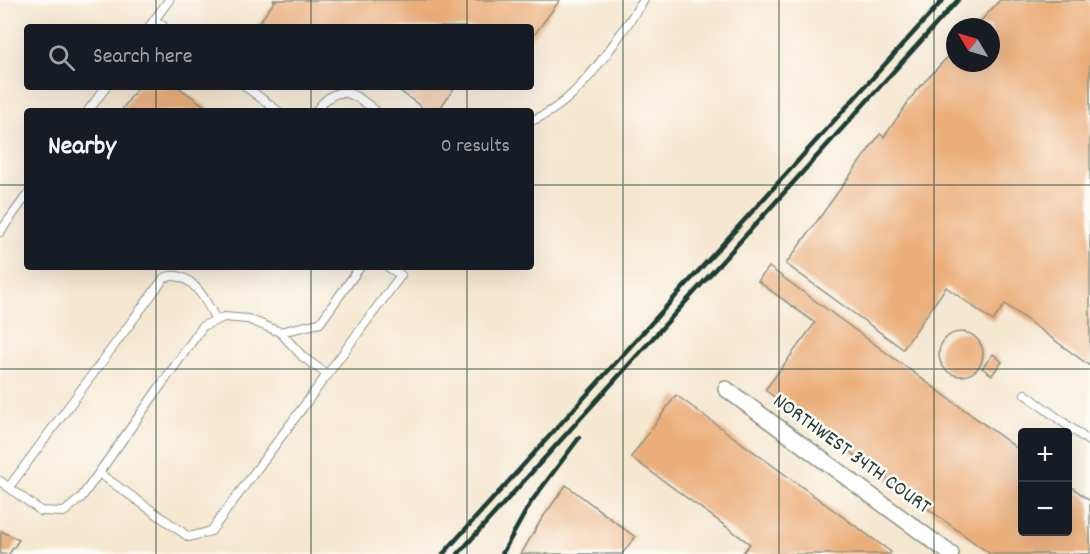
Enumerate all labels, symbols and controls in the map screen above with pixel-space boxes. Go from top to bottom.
north arrow [946,18,1000,72]
search box [24,24,534,90]
icon: search [45,41,78,74]
text: Search here [93,42,192,73]
text: Nearby [48,129,116,166]
text: 0 results [441,133,510,161]
street label: NORTHWEST 34TH COURT [766,387,937,523]
map controls [1018,428,1072,536]
button: + [1018,428,1072,482]
button: − [1018,482,1072,536]

